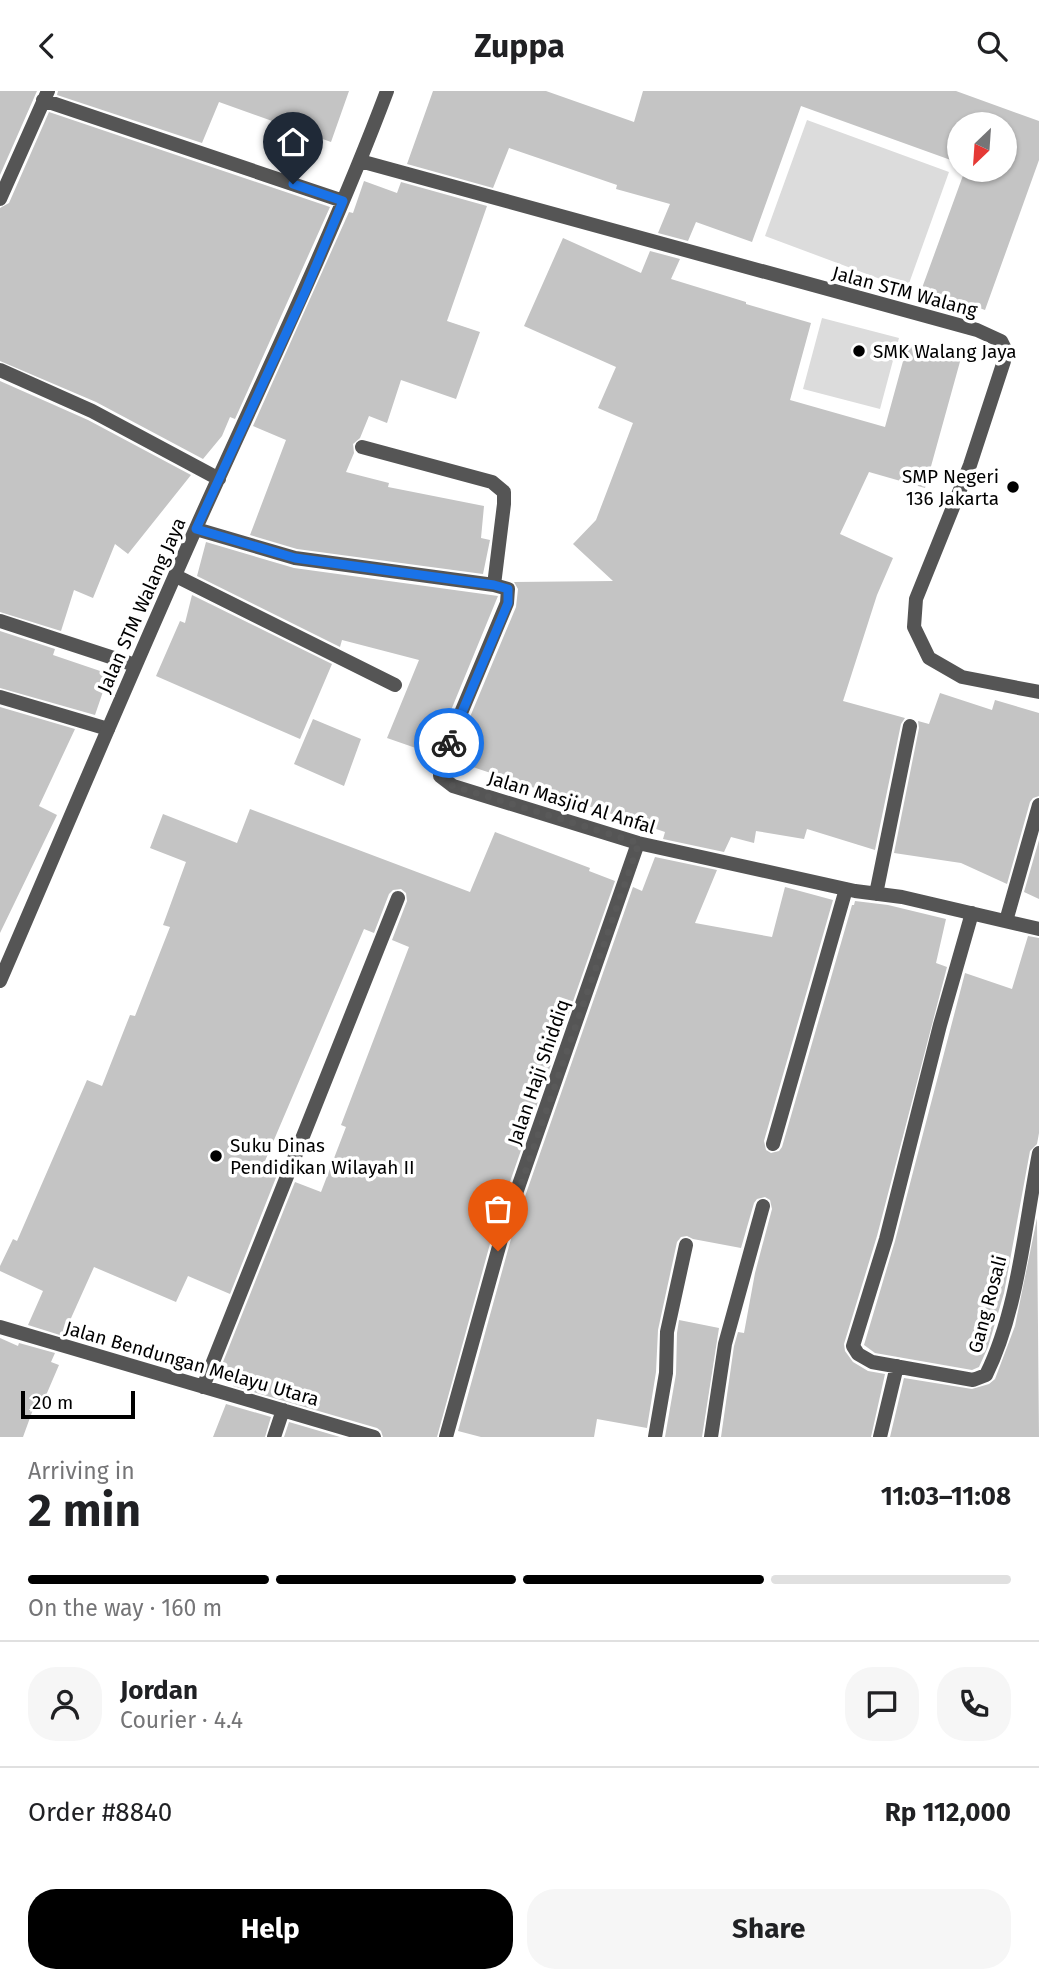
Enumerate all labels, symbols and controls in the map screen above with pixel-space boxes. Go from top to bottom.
icon: back [28,27,66,65]
text: Zuppa [474,27,565,65]
icon: search [973,27,1011,65]
pin [263,112,323,184]
north arrow [947,112,1017,182]
map controls [947,112,1017,182]
icon: home [274,123,312,161]
street label: Jalan STM Walang [830,261,980,322]
place label: SMK Walang Jaya [873,340,1017,363]
marker: SMK Walang Jaya [851,343,867,359]
place label: SMP Negeri 136 Jakarta [902,465,999,510]
marker: SMP Negeri 136 Jakarta [1005,479,1021,495]
street label: Jalan STM Walang Jaya [92,514,190,696]
courier [414,708,484,778]
icon: bike [430,724,468,762]
street label: Jalan Masjid Al Anfal [485,766,659,839]
street label: Jalan Haji Shiddiq [503,996,574,1148]
place label: Suku Dinas Pendidikan Wilayah II [230,1134,415,1179]
marker: Suku Dinas Pendidikan Wilayah II [208,1148,224,1164]
pin [468,1179,528,1251]
icon: bag [479,1190,517,1228]
street label: Gang Rosali [963,1253,1012,1356]
street label: Jalan Bendungan Melayu Utara [62,1316,322,1411]
scale bar [21,1388,135,1420]
text: 20 m [32,1391,73,1414]
text: Arriving in [28,1457,135,1485]
text: 11:03–11:08 [881,1481,1011,1512]
text: 2 min [28,1483,141,1538]
text: On the way · 160 m [28,1594,222,1622]
button: person [28,1667,102,1741]
button: chat [845,1667,919,1741]
button: phone [937,1667,1011,1741]
text: Jordan [120,1675,198,1706]
text: Courier · 4.4 [120,1706,243,1734]
text: Order #8840 [28,1797,172,1828]
text: Rp 112,000 [885,1797,1011,1828]
button: Help [28,1889,513,1969]
button: Share [527,1889,1011,1969]

